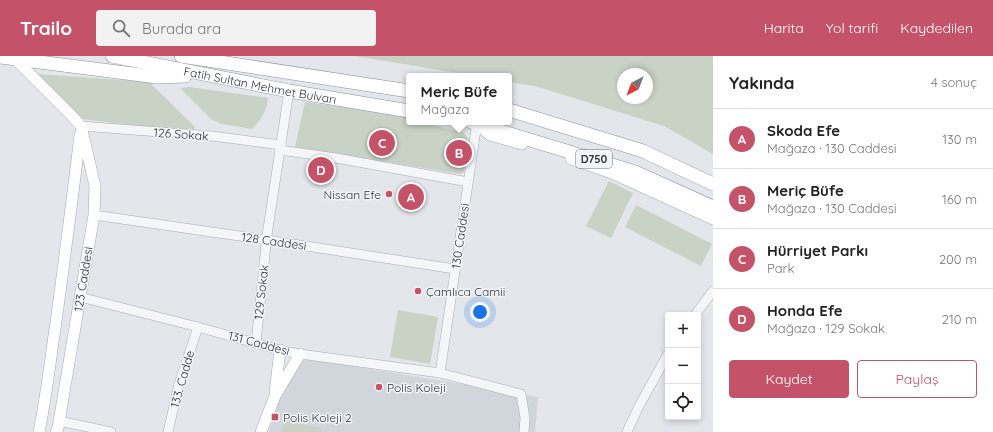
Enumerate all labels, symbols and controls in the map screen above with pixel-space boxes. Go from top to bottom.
search box [96,10,376,46]
text: Trailo [20,16,72,40]
icon: search [110,17,132,39]
text: Burada ara [142,19,221,38]
text: Harita [764,19,804,37]
text: Yol tarifi [826,19,878,37]
text: Kaydedilen [900,19,973,37]
street label: Fatih Sultan Mehmet Bulvarı [183,63,338,106]
north arrow [617,68,653,104]
text: Yakında [729,72,794,93]
popup [406,73,512,125]
text: 4 sonuç [931,74,977,90]
text: Meriç Büfe [421,82,497,101]
text: Mağaza [421,101,469,117]
text: Skoda Efe [767,121,840,140]
street label: 126 Sokak [153,125,209,143]
pin: C [369,128,395,158]
text: A [738,131,746,147]
text: 130 m [942,131,977,147]
pin: B [446,138,472,168]
text: Mağaza · 130 Caddesi [767,140,897,156]
road number: D750 [576,150,612,168]
pin: D [308,155,334,185]
text: Meriç Büfe [767,181,844,200]
pin: A [398,182,424,212]
place label: Nissan Efe [323,187,381,202]
marker: Nissan Efe [384,189,394,199]
text: B [738,191,746,207]
text: 160 m [942,191,977,207]
text: Mağaza · 130 Caddesi [767,200,897,216]
street label: 130 Caddesi [448,202,472,270]
street label: 128 Caddesi [241,229,307,253]
text: Hürriyet Parkı [767,241,868,260]
street label: 123 Caddesi [70,246,96,312]
text: C [738,251,746,267]
text: 200 m [939,251,977,267]
text: Park [767,260,795,276]
street label: 129 Sokak [251,264,271,320]
place label: Çamlıca Camii [426,284,505,299]
marker: Çamlıca Camii [413,286,423,296]
text: Honda Efe [767,301,843,320]
your location [470,302,490,322]
text: D [737,311,747,327]
text: 210 m [942,311,977,327]
map controls [665,312,701,420]
button: + [665,312,701,348]
text: Mağaza · 129 Sokak [767,320,885,336]
street label: 131 Caddesi [227,328,291,358]
street label: 133. Cadde [167,348,197,409]
button: − [665,348,701,384]
button: Kaydet [729,360,849,398]
button: Paylaş [857,360,977,398]
place label: Polis Koleji [387,380,446,395]
marker: Polis Koleji [374,382,384,392]
button: locate [665,384,701,420]
place label: Polis Koleji 2 [283,410,352,425]
marker: Polis Koleji 2 [270,412,280,422]

